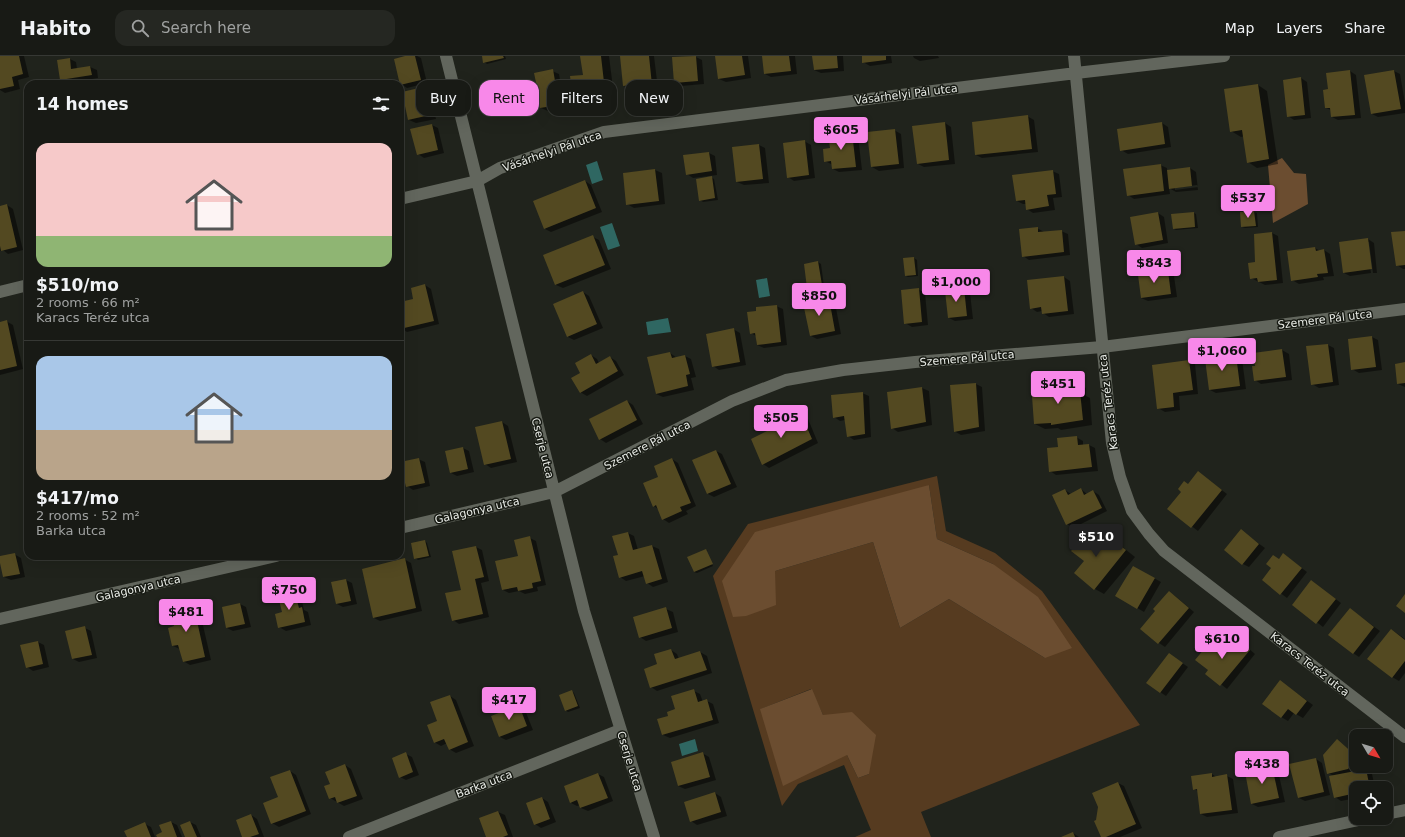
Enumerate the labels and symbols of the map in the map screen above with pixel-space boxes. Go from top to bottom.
street label: Vásárhelyi Pál utca [854,82,958,107]
pin: $605 [817,117,865,151]
street label: Vásárhelyi Pál utca [501,128,603,174]
pin: $537 [1224,185,1272,219]
pin: $843 [1130,250,1178,284]
pin: $1,000 [923,269,989,303]
pin: $850 [795,283,843,317]
street label: Szemere Pál utca [1277,307,1373,332]
pin: $1,060 [1189,338,1255,372]
street label: Szemere Pál utca [919,348,1015,369]
street label: Karacs Teréz utca [1096,353,1121,451]
pin: $451 [1034,371,1082,405]
pin: $505 [757,405,805,439]
street label: Cserje utca [529,416,556,480]
street label: Szemere Pál utca [602,418,693,473]
street label: Galagonya utca [433,494,521,527]
pin: $510 [1072,524,1120,558]
street label: Galagonya utca [94,572,182,605]
pin: $750 [265,577,313,611]
pin: $481 [162,599,210,633]
pin: $610 [1198,626,1246,660]
street label: Karacs Teréz utca [1268,630,1352,699]
pin: $417 [485,687,533,721]
north arrow [1349,729,1393,773]
street label: Cserje utca [614,730,645,793]
pin: $438 [1238,751,1286,785]
street label: Barka utca [454,768,514,801]

